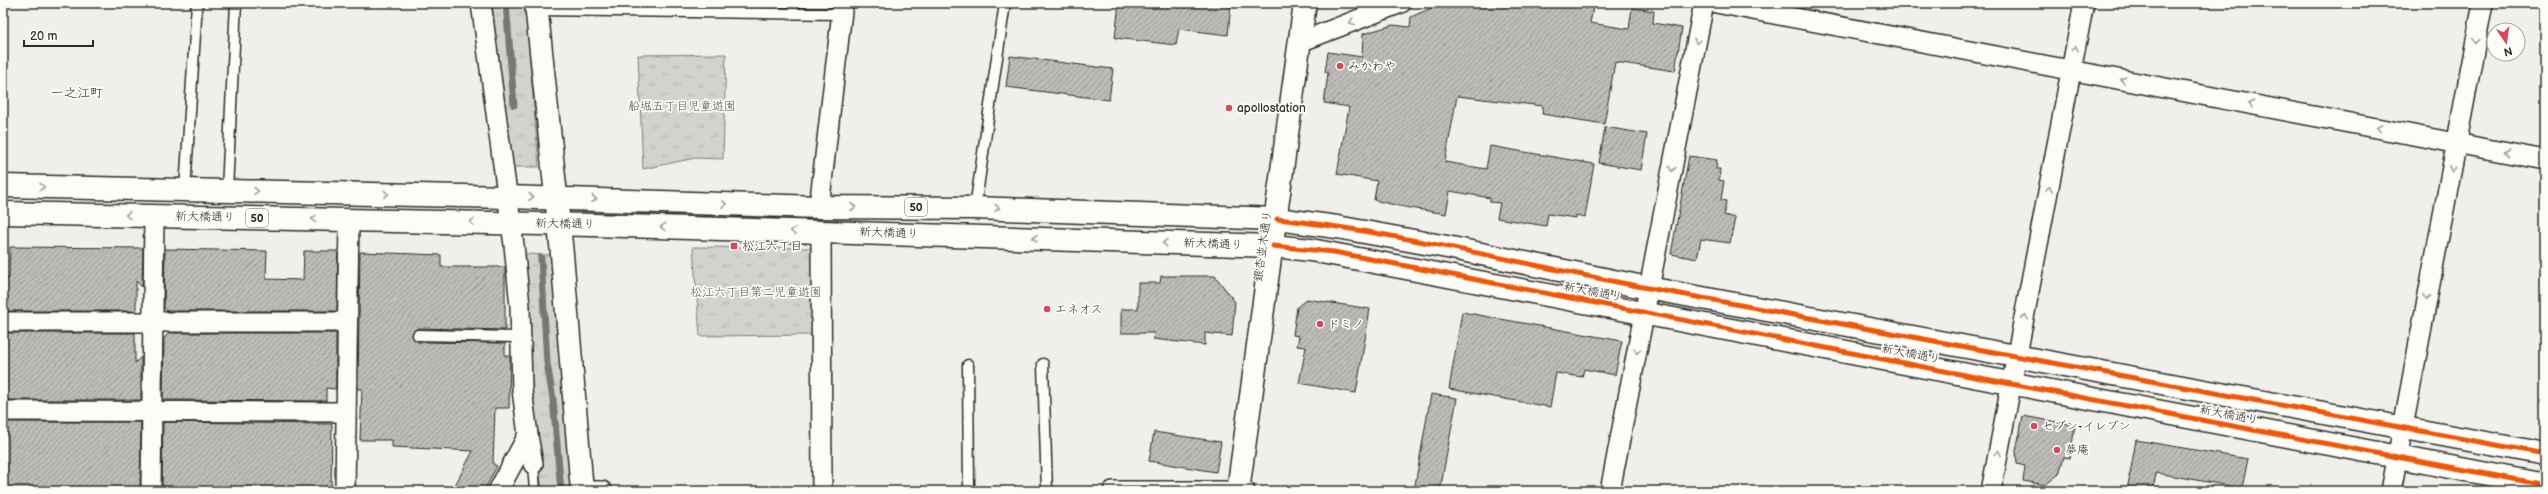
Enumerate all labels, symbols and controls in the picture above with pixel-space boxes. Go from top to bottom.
one-way arrow [1348,18,1355,26]
scale bar [24,22,93,48]
north arrow [2486,22,2526,62]
text: 20 m [30,29,57,44]
one-way arrow [1693,38,1701,44]
one-way arrow [2472,38,2480,44]
text: N [2503,44,2514,59]
one-way arrow [2071,45,2079,51]
place label: みかわや [1348,59,1396,74]
marker: みかわや [1335,61,1345,71]
one-way arrow [2120,76,2127,85]
district label: 一之江町 [51,85,103,101]
park label: 船堀五丁目児童遊園 [628,99,736,114]
one-way arrow [2248,100,2254,109]
place label: apollostation [1237,101,1306,116]
marker: apollostation [1224,103,1234,113]
one-way arrow [2376,125,2382,133]
one-way arrow [2504,149,2510,157]
one-way arrow [1668,166,1676,172]
one-way arrow [2448,166,2456,172]
one-way arrow [39,183,45,191]
one-way arrow [2044,186,2052,192]
one-way arrow [253,187,259,195]
one-way arrow [383,190,389,198]
one-way arrow [528,193,534,202]
one-way arrow [591,195,597,203]
road number: 50 [905,198,927,216]
one-way arrow [721,200,727,208]
one-way arrow [850,203,856,211]
one-way arrow [994,204,1000,213]
street label: 新大橋通り [175,209,235,225]
road number: 50 [246,209,268,227]
street label: 銀杏並木通り [1251,209,1275,283]
one-way arrow [125,211,131,219]
one-way arrow [311,215,317,224]
street label: 新大橋通り [535,216,595,232]
one-way arrow [469,218,475,226]
one-way arrow [660,223,666,231]
street label: 新大橋通り [859,224,919,242]
one-way arrow [790,226,796,235]
one-way arrow [1032,234,1038,243]
street label: 新大橋通り [1183,235,1243,253]
one-way arrow [1162,238,1168,247]
place label: 松江六丁目 [742,239,802,254]
marker: 松江六丁目 [729,241,739,251]
street label: 新大橋通り [1562,279,1624,305]
park label: 松江六丁目第二児童遊園 [690,285,822,300]
one-way arrow [2424,294,2432,300]
place label: エネオス [1055,302,1102,317]
marker: エネオス [1042,304,1052,314]
one-way arrow [2020,314,2029,320]
place label: ドミノ [1328,317,1364,332]
marker: ドミノ [1315,319,1325,329]
street label: 新大橋通り [1880,341,1942,367]
one-way arrow [1634,347,1642,354]
street label: 新大橋通り [2198,402,2260,428]
place label: セブン-イレブン [2042,419,2130,434]
marker: セブン-イレブン [2029,421,2039,431]
place label: 夢庵 [2065,443,2089,458]
marker: 夢庵 [2052,445,2062,455]
one-way arrow [1994,450,2002,456]

